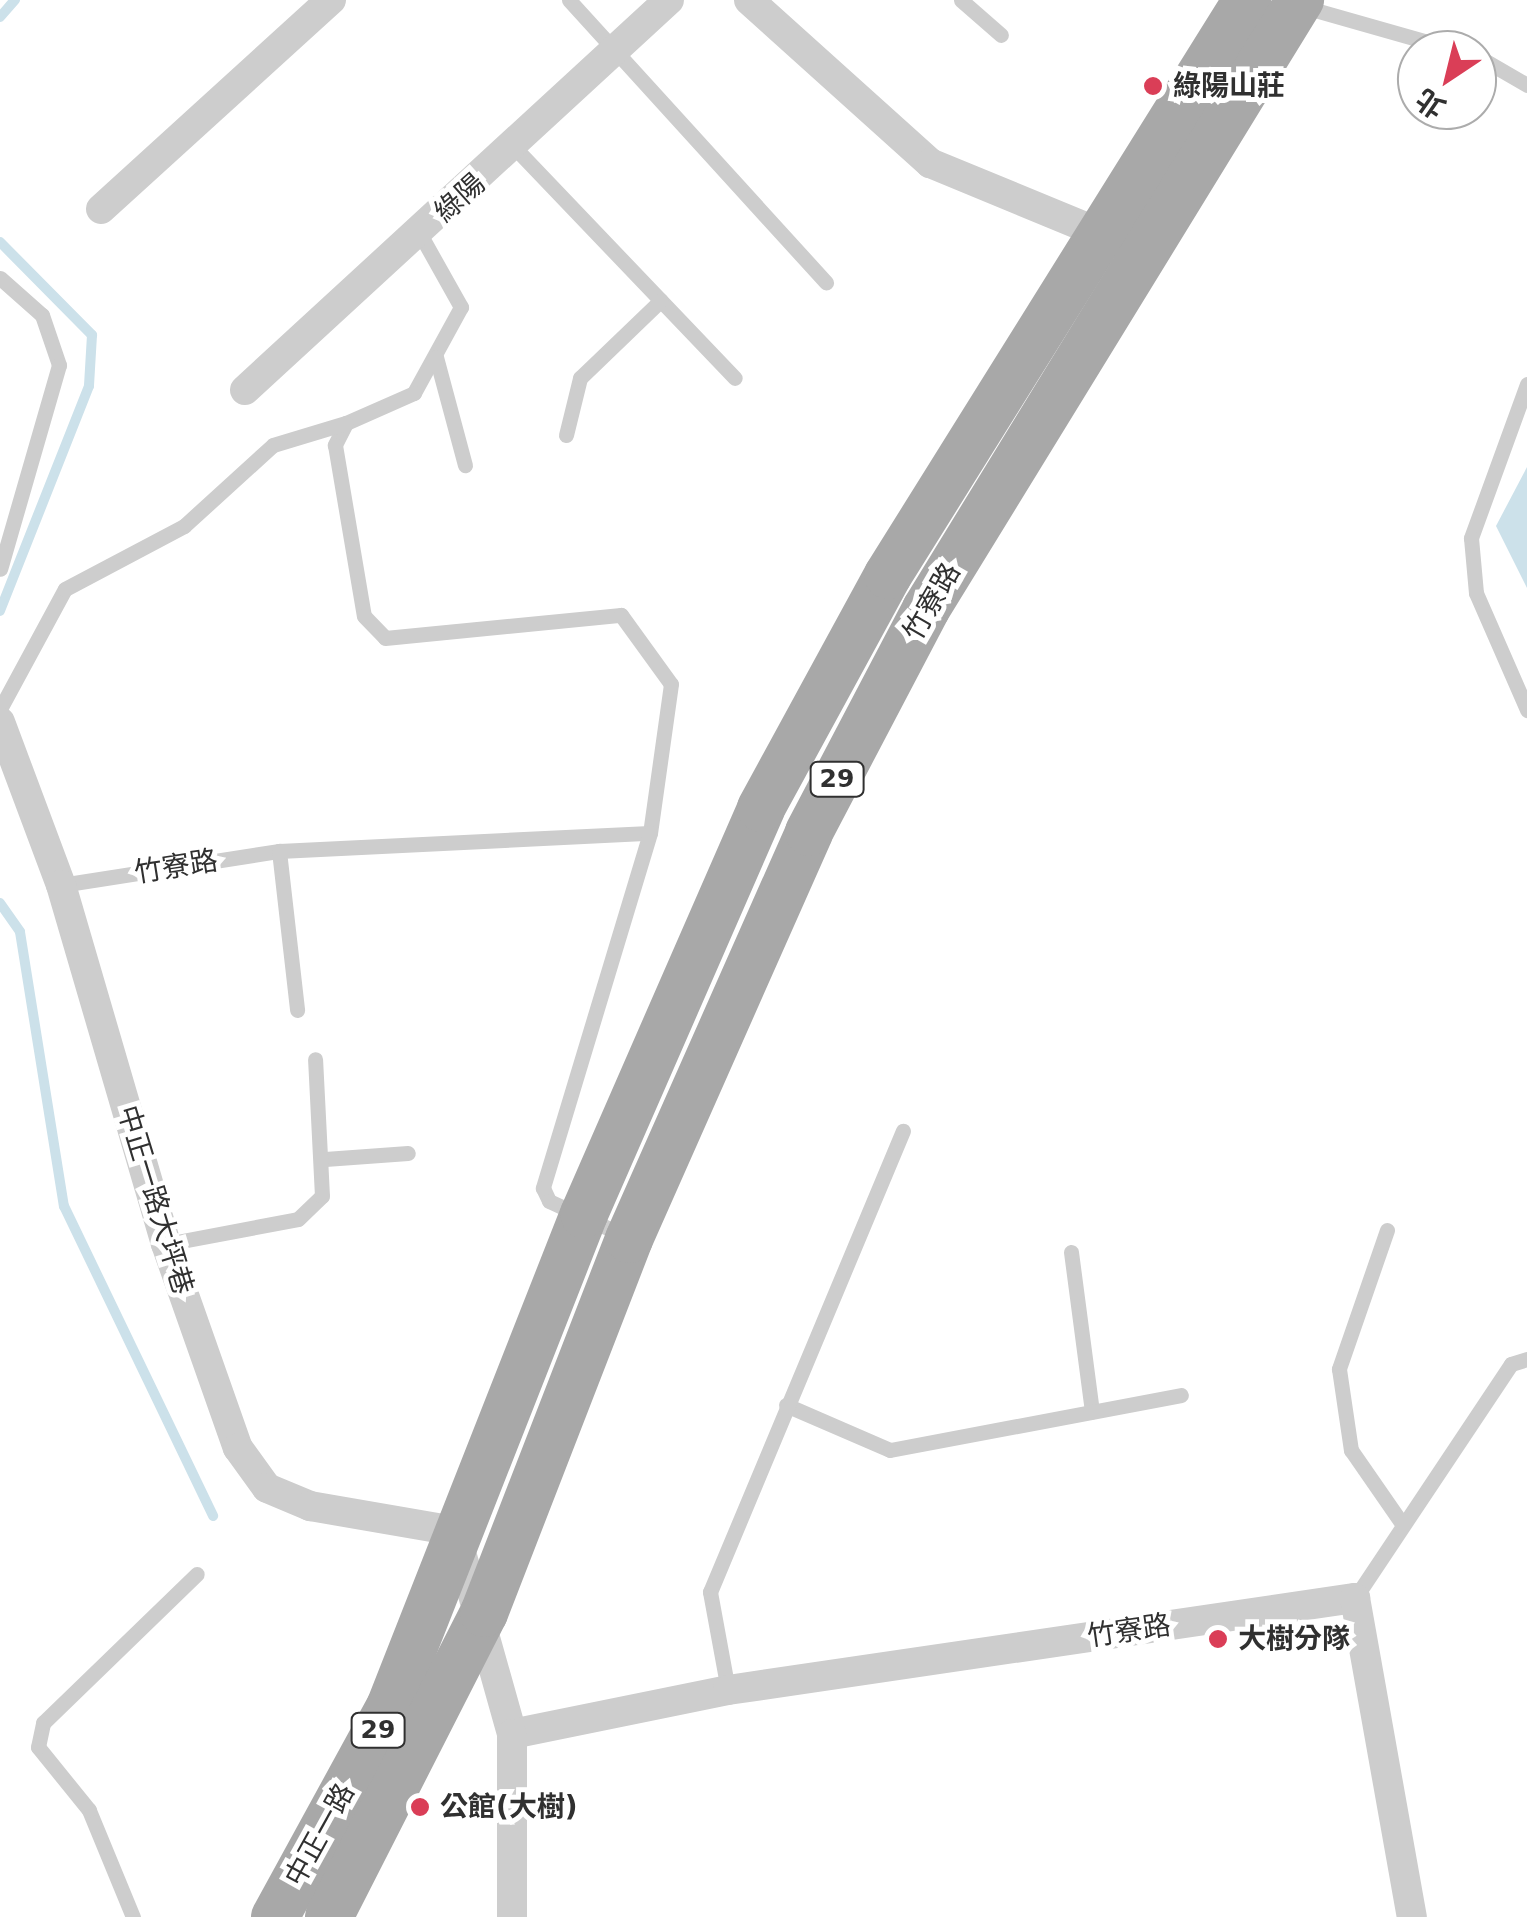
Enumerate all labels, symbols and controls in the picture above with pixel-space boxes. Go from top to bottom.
north arrow [1397,30,1497,130]
place label: 綠陽山莊 [1173,69,1285,103]
marker: 綠陽山莊 [1142,75,1164,97]
text: 北 [1410,82,1452,125]
street label: 綠陽 [428,167,492,229]
street label: 竹寮路 [896,557,968,647]
road number: 29 [810,759,864,799]
street label: 竹寮路 [132,844,220,890]
street label: 中正一路大坪巷 [110,1101,200,1299]
street label: 竹寮路 [1085,1609,1173,1653]
place label: 大樹分隊 [1238,1622,1350,1656]
marker: 大樹分隊 [1207,1628,1229,1650]
road number: 29 [350,1710,406,1750]
street label: 中正一路 [278,1778,362,1892]
place label: 公館(大樹) [440,1790,578,1824]
marker: 公館(大樹) [409,1796,431,1818]

